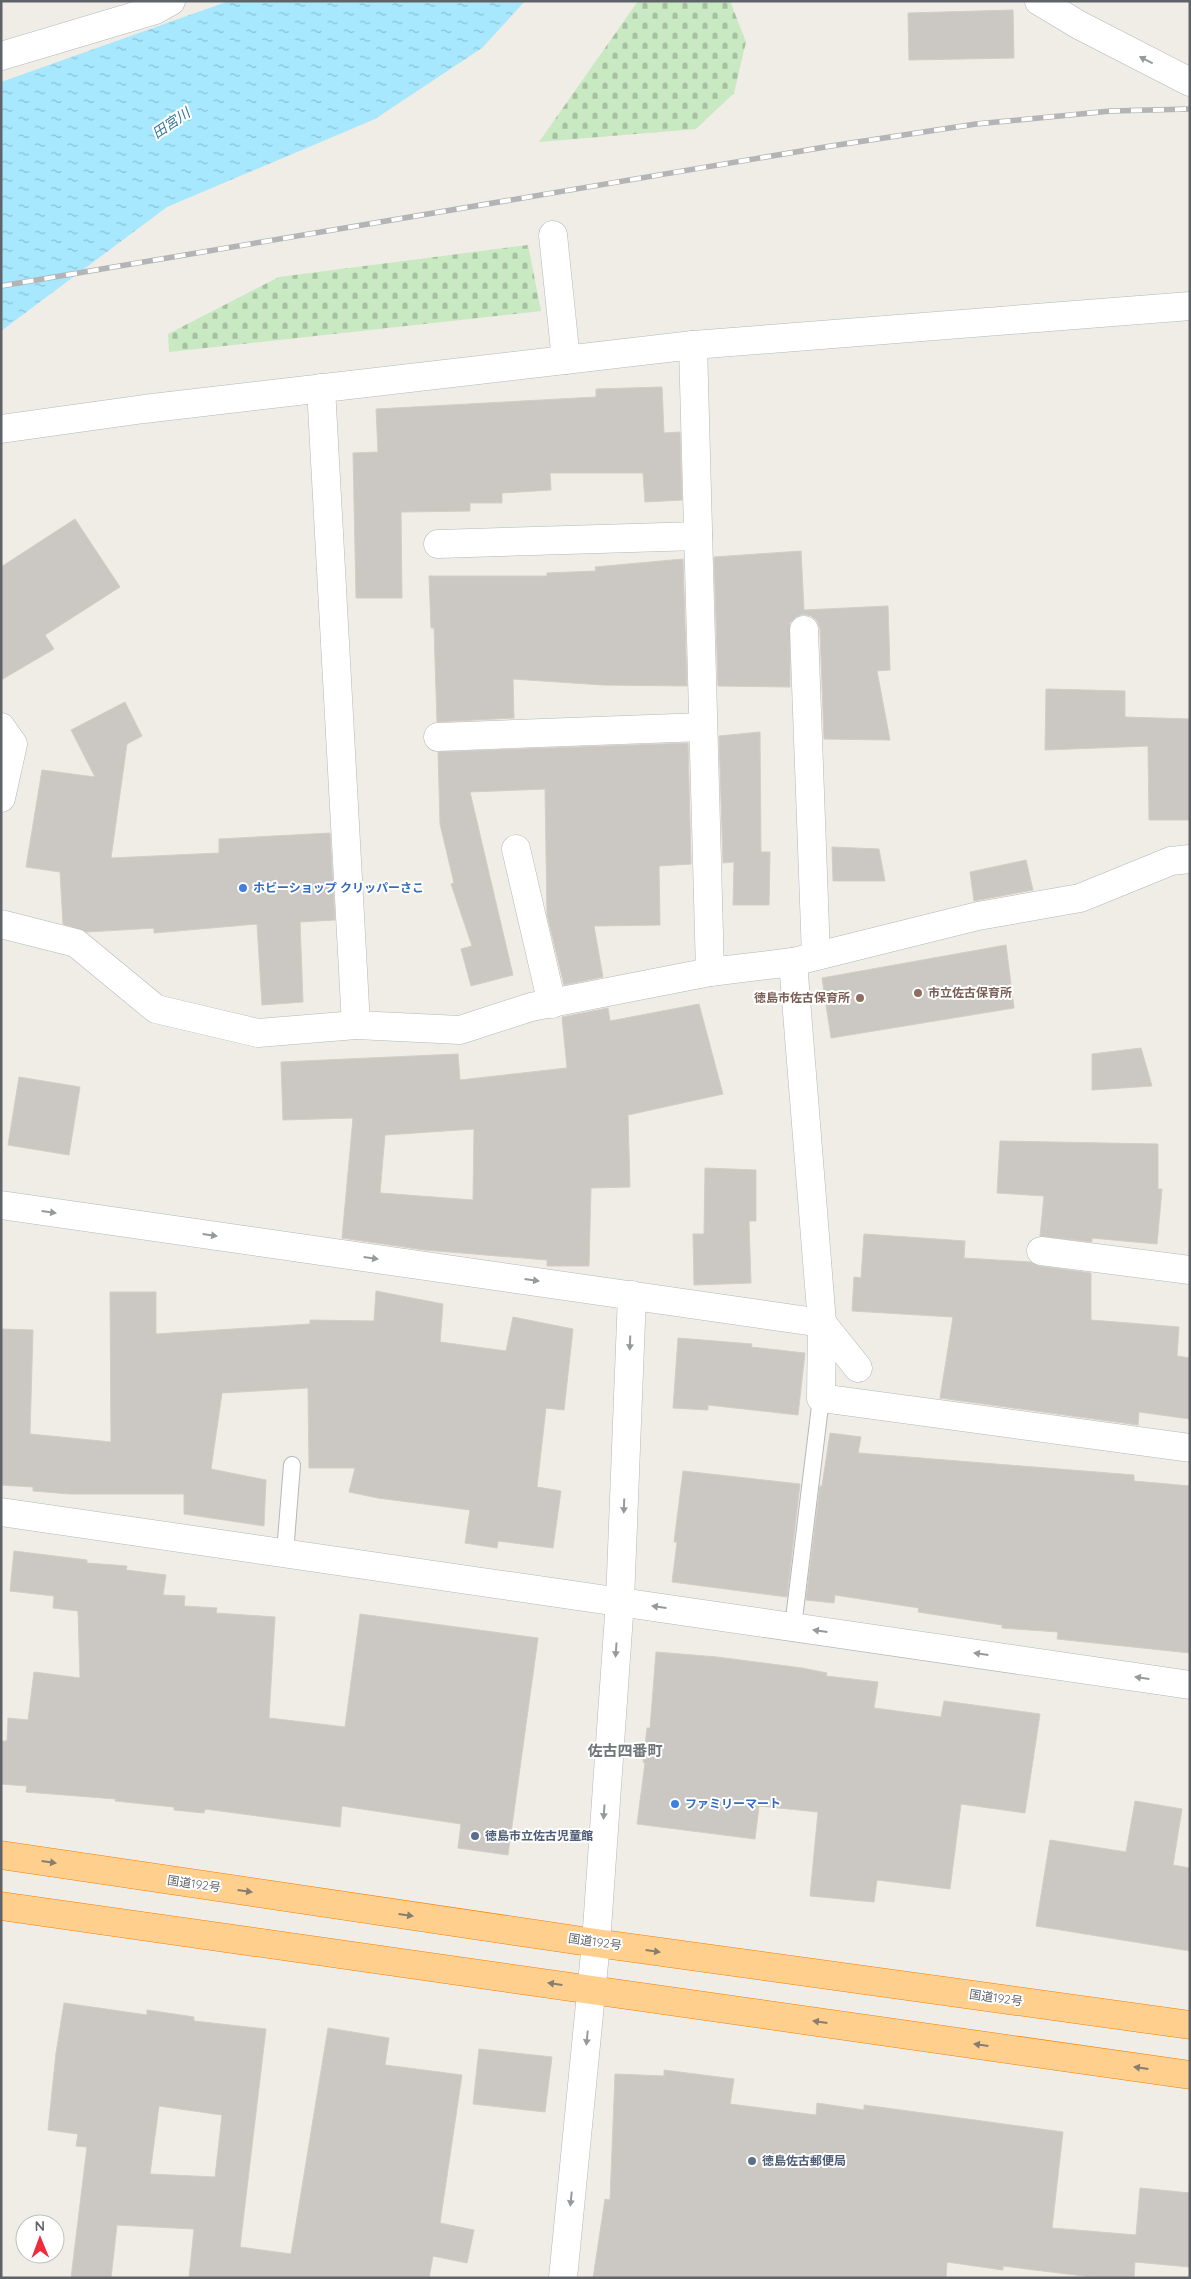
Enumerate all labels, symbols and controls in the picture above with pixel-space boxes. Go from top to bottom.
one-way arrow [1139,56,1154,64]
water label: 田宮川 [149,103,195,142]
place label: ホビーショップ クリッパーさこ [253,880,424,895]
marker: ホビーショップ クリッパーさこ [237,882,249,894]
place label: 市立佐古保育所 [928,985,1012,1000]
marker: 市立佐古保育所 [912,987,924,999]
place label: 徳島市佐古保育所 [754,990,850,1005]
marker: 徳島市佐古保育所 [854,992,866,1004]
one-way arrow [42,1208,58,1216]
one-way arrow [203,1231,219,1239]
one-way arrow [364,1254,380,1262]
one-way arrow [524,1277,540,1285]
one-way arrow [626,1336,634,1352]
one-way arrow [619,1498,627,1514]
one-way arrow [651,1603,667,1611]
one-way arrow [812,1627,828,1635]
one-way arrow [612,1642,620,1658]
one-way arrow [972,1650,988,1658]
one-way arrow [1133,1673,1149,1681]
district label: 佐古四番町 [587,1741,663,1760]
place label: ファミリーマート [685,1796,781,1811]
marker: ファミリーマート [669,1798,681,1810]
one-way arrow [600,1804,608,1820]
place label: 徳島市立佐古児童館 [485,1828,593,1843]
marker: 徳島市立佐古児童館 [469,1830,481,1842]
one-way arrow [42,1858,58,1866]
street label: 国道192号 [166,1872,222,1895]
one-way arrow [237,1887,253,1895]
one-way arrow [398,1911,414,1919]
street label: 国道192号 [567,1930,623,1953]
one-way arrow [645,1947,661,1955]
one-way arrow [547,1980,563,1988]
street label: 国道192号 [968,1986,1024,2009]
one-way arrow [811,2018,827,2026]
one-way arrow [583,2030,591,2046]
one-way arrow [972,2041,988,2049]
one-way arrow [1133,2064,1149,2072]
place label: 徳島佐古郵便局 [762,2153,846,2168]
marker: 徳島佐古郵便局 [746,2155,758,2167]
one-way arrow [566,2192,574,2208]
north arrow [15,2214,65,2264]
text: N [34,2217,45,2235]

